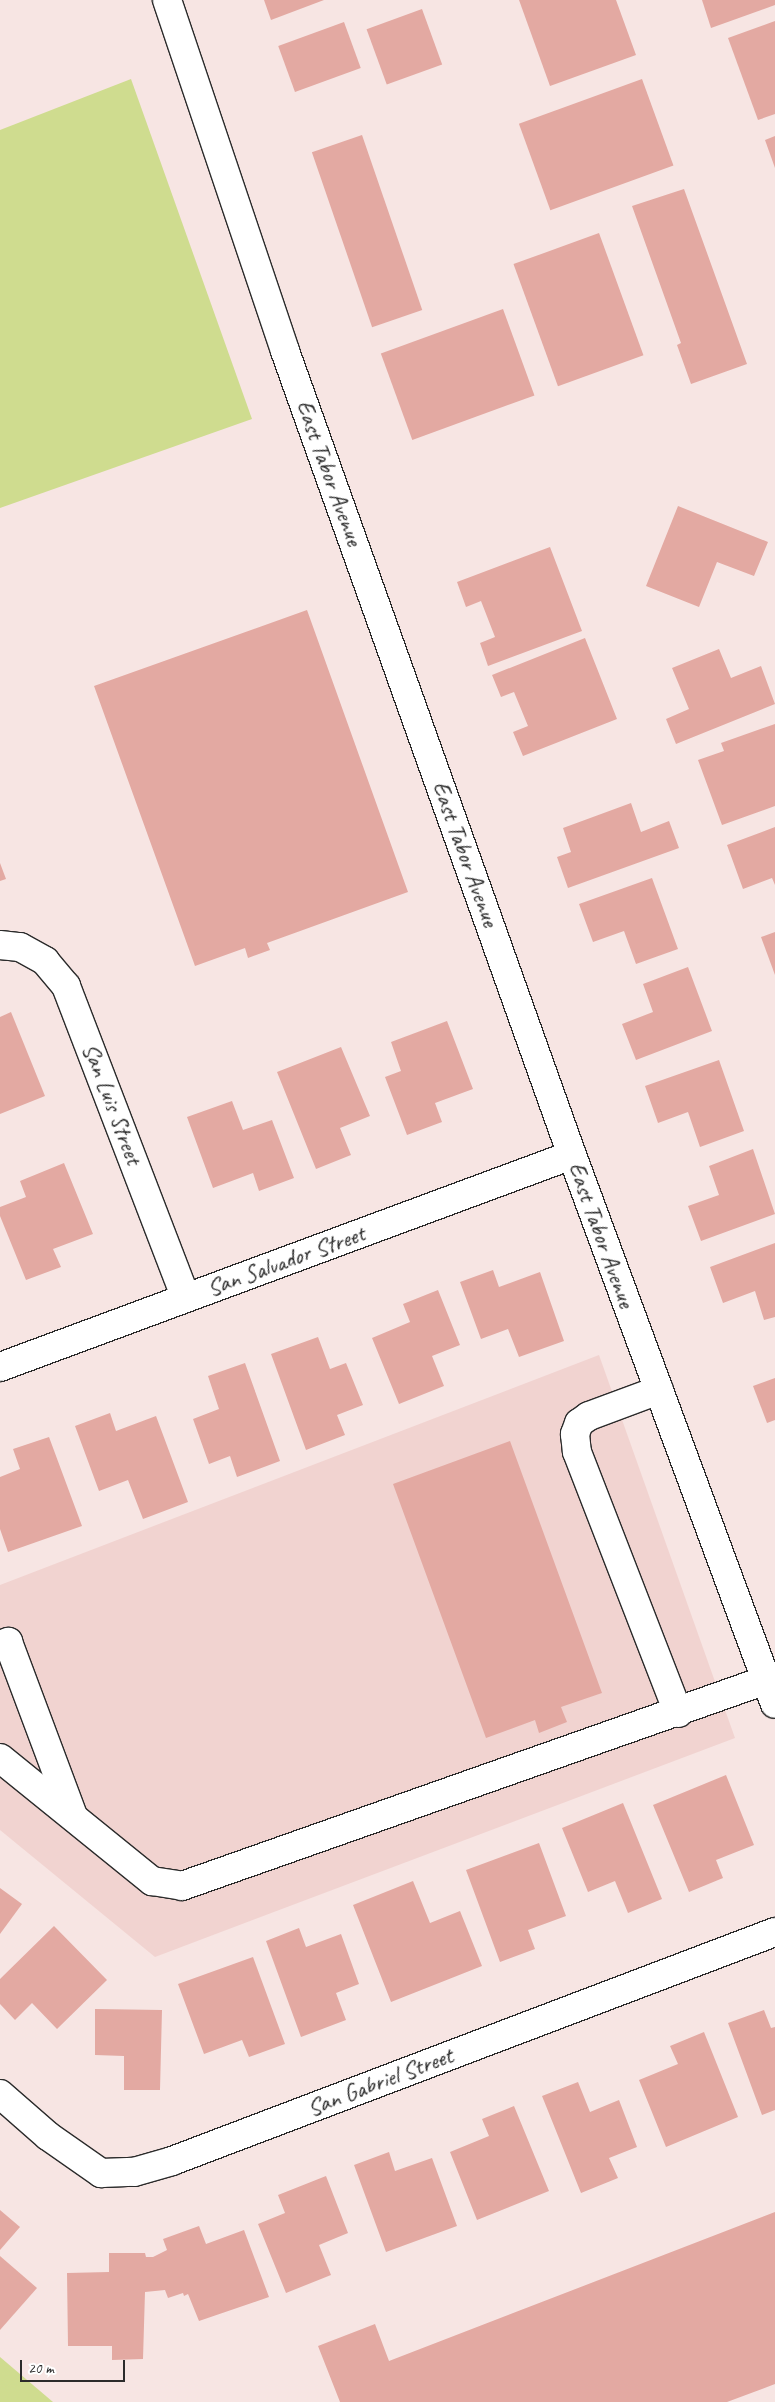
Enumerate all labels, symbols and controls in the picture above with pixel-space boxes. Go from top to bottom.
street label: East Tabor Avenue [289,396,369,550]
street label: East Tabor Avenue [425,777,505,931]
street label: San Luis Street [76,1039,148,1169]
street label: East Tabor Avenue [561,1158,641,1312]
street label: San Salvador Street [203,1219,369,1303]
street label: San Gabriel Street [303,2041,457,2123]
scale bar [22,2350,128,2382]
text: 20 m [28,2359,54,2378]

